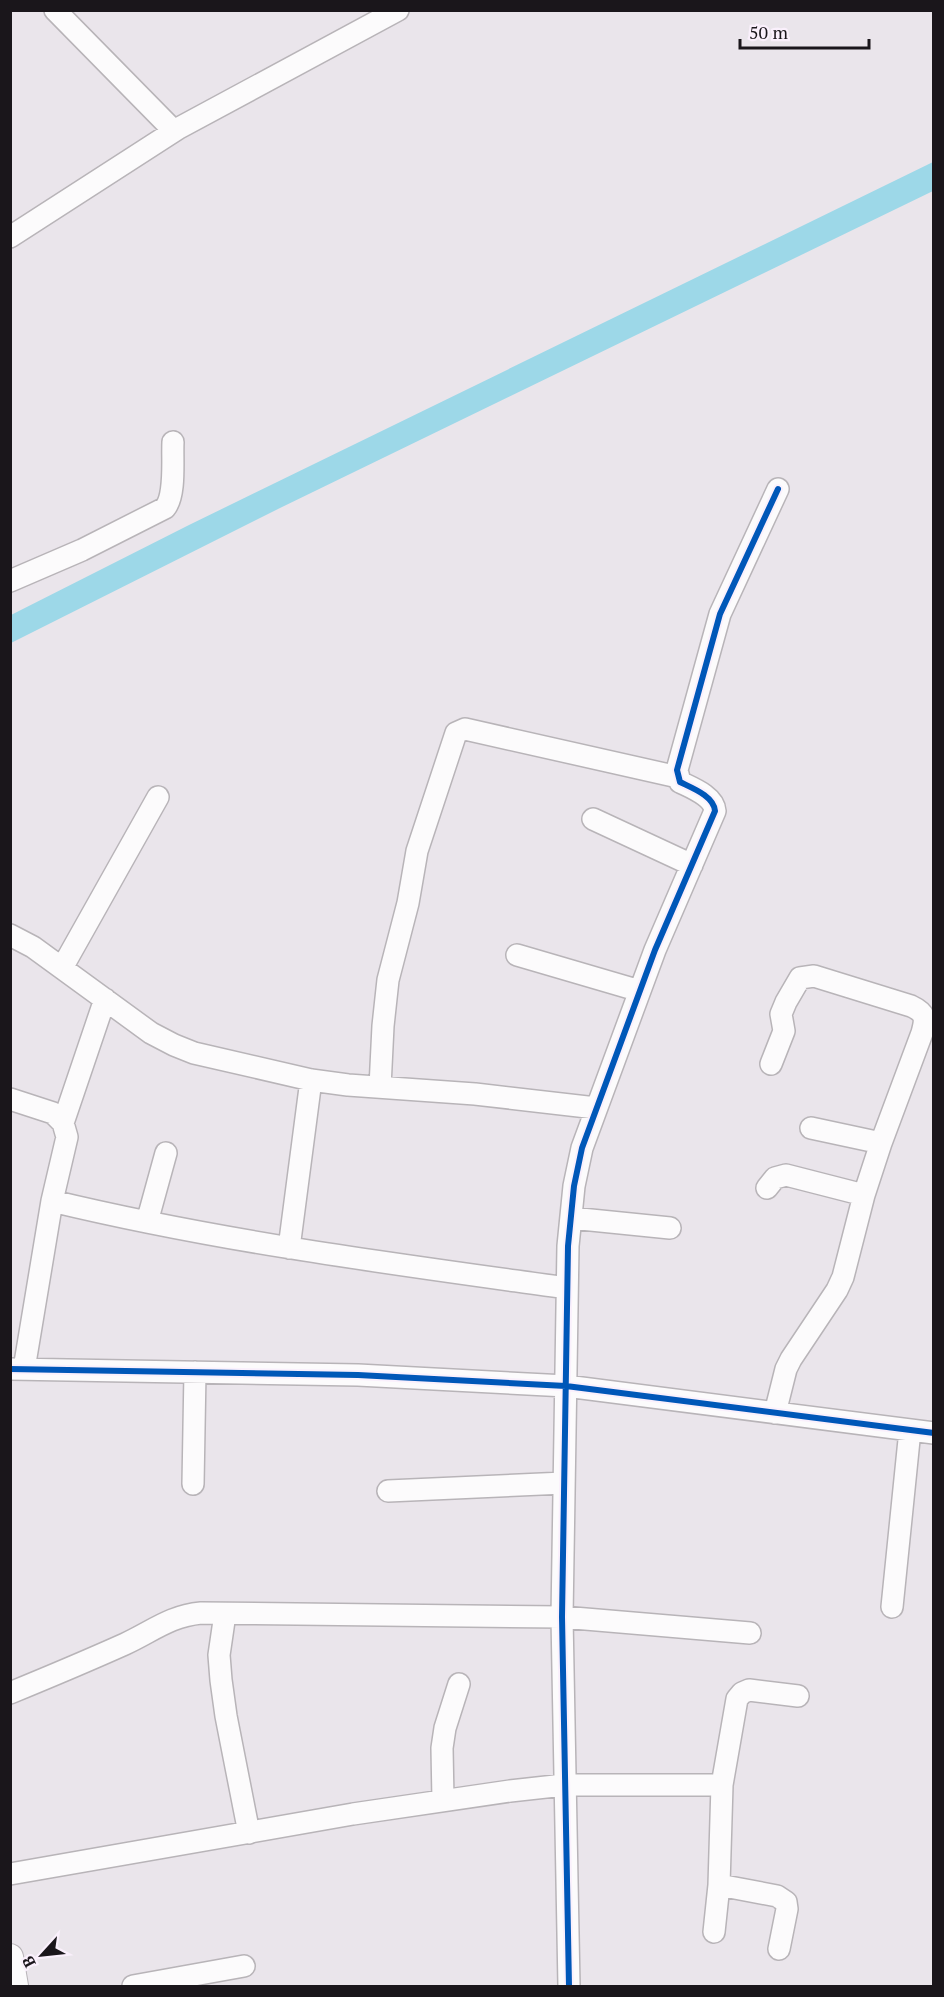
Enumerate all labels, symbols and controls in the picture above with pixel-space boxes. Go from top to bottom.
scale bar [740,12,869,50]
text: 50 m [749,20,789,44]
north arrow [12,1925,72,1985]
text: B [16,1952,41,1971]

